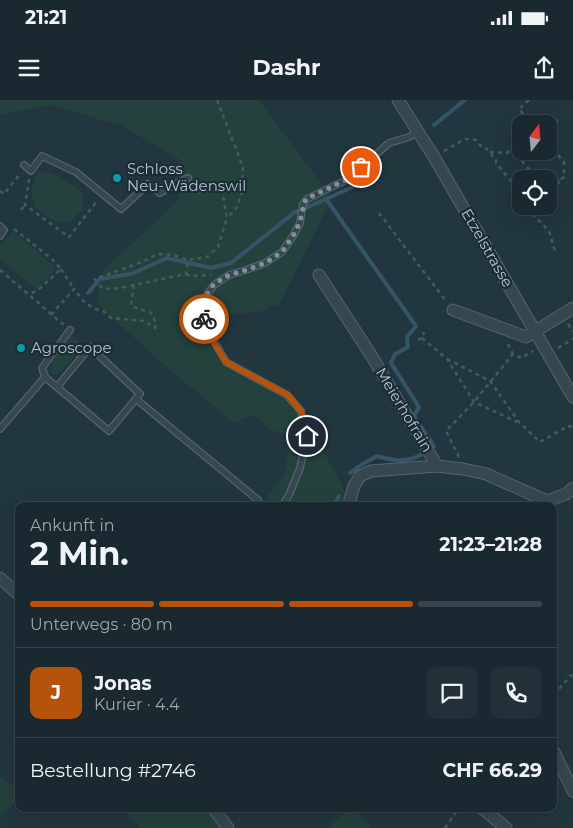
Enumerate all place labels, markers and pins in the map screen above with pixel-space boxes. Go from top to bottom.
pin [340,146,382,188]
place label: Schloss Neu-Wädenswil [127,159,246,195]
marker: Schloss Neu-Wädenswil [111,172,123,184]
place label: Agroscope [31,338,111,357]
marker: Agroscope [15,342,27,354]
pin [286,415,328,457]

